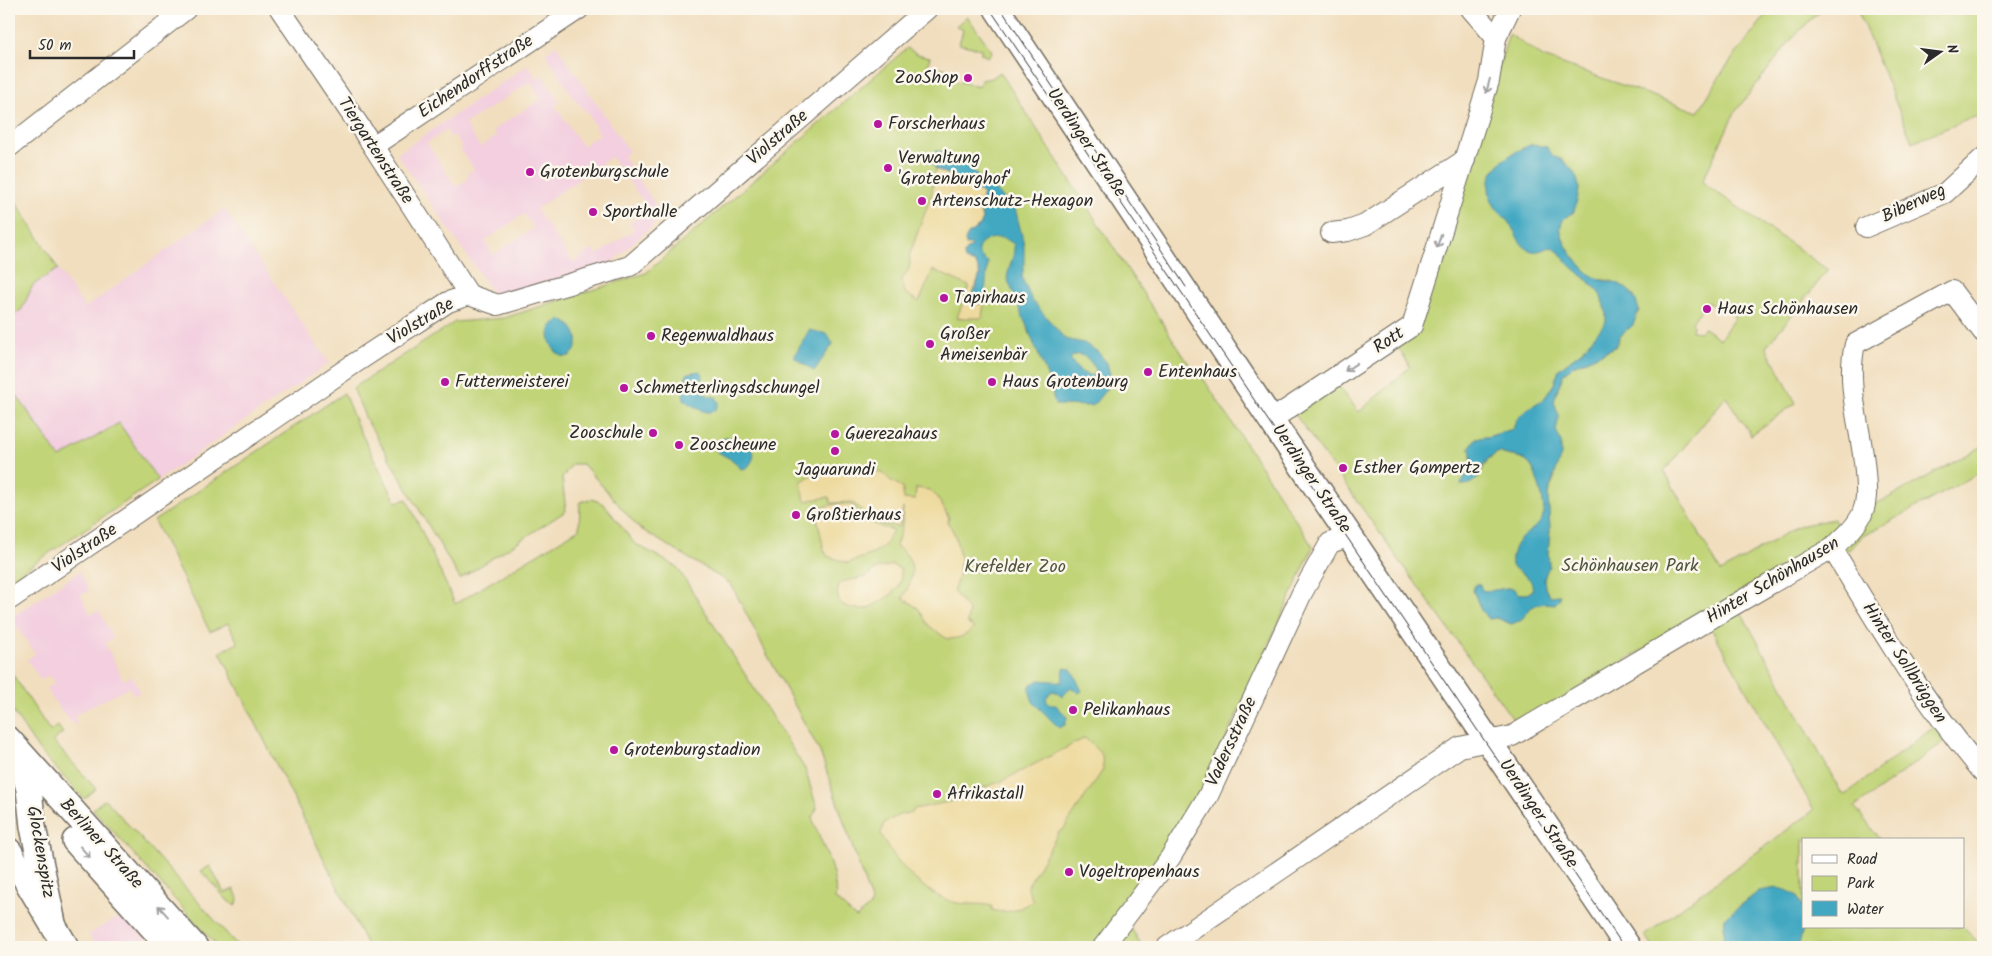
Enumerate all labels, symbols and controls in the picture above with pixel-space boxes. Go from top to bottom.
street label: Eichendorffstraße [412,27,540,127]
scale bar [30,28,134,60]
north arrow [1914,28,1964,78]
text: 50 m [38,34,72,58]
text: N [1940,42,1963,56]
place label: ZooShop [895,64,958,93]
marker: ZooShop [962,72,974,84]
one-way arrow [1482,77,1492,93]
street label: Uerdinger Straße [1038,82,1134,204]
street label: Tiergartenstraße [329,91,421,211]
street label: Violstraße [741,103,815,173]
place label: Forscherhaus [888,110,986,139]
marker: Forscherhaus [872,118,884,130]
place label: Verwaltung 'Grotenburghof' [898,144,1011,194]
place label: Grotenburgschule [540,158,669,187]
marker: Verwaltung 'Grotenburghof' [882,162,894,174]
marker: Grotenburgschule [524,166,536,178]
street label: Biberweg [1877,176,1951,232]
place label: Artenschutz-Hexagon [932,187,1093,216]
marker: Artenschutz-Hexagon [916,195,928,207]
place label: Sporthalle [603,198,677,227]
marker: Sporthalle [587,206,599,218]
one-way arrow [1434,232,1444,248]
place label: Tapirhaus [954,284,1026,313]
street label: Violstraße [382,290,460,354]
marker: Tapirhaus [938,292,950,304]
place label: Haus Schönhausen [1717,295,1858,324]
marker: Haus Schönhausen [1701,303,1713,315]
street label: Rott [1367,319,1411,362]
place label: Großer Ameisenbär [940,320,1028,370]
place label: Regenwaldhaus [661,322,775,351]
marker: Regenwaldhaus [645,330,657,342]
marker: Großer Ameisenbär [924,338,936,350]
place label: Entenhaus [1158,358,1238,387]
one-way arrow [1345,362,1359,372]
marker: Entenhaus [1142,366,1154,378]
place label: Futtermeisterei [455,368,570,397]
place label: Haus Grotenburg [1002,368,1128,397]
place label: Schmetterlingsdschungel [634,374,820,403]
marker: Futtermeisterei [439,376,451,388]
marker: Haus Grotenburg [986,376,998,388]
marker: Schmetterlingsdschungel [618,382,630,394]
street label: Uerdinger Straße [1263,418,1359,540]
place label: Zooschule [569,419,643,448]
place label: Guerezahaus [845,420,938,449]
marker: Zooschule [647,427,659,439]
marker: Guerezahaus [829,428,841,440]
place label: Zooscheune [689,431,776,460]
marker: Zooscheune [673,439,685,451]
marker: Jaguarundi [829,445,841,457]
place label: Esther Gompertz [1353,454,1480,483]
place label: Jaguarundi [795,456,876,485]
marker: Esther Gompertz [1337,462,1349,474]
place label: Großtierhaus [806,501,902,530]
marker: Großtierhaus [790,509,802,521]
street label: Violstraße [46,516,124,582]
street label: Hinter Schönhausen [1701,530,1845,632]
park label: Schönhausen Park [1562,552,1699,581]
park label: Krefelder Zoo [964,553,1066,582]
street label: Hinter Sollbrüggen [1854,597,1954,729]
street label: Vadersstraße [1198,692,1266,792]
place label: Pelikanhaus [1083,696,1171,725]
marker: Pelikanhaus [1067,704,1079,716]
place label: Grotenburgstadion [624,736,760,765]
marker: Grotenburgstadion [608,744,620,756]
street label: Uerdinger Straße [1490,753,1586,875]
place label: Afrikastall [947,780,1024,809]
marker: Afrikastall [931,788,943,800]
street label: Berliner Straße [52,792,150,896]
street label: Glockenspitz [18,804,62,900]
legend [1802,838,1964,928]
one-way arrow [79,846,91,859]
text: Road [1847,848,1878,872]
place label: Vogeltropenhaus [1079,858,1200,887]
marker: Vogeltropenhaus [1063,866,1075,878]
text: Park [1847,872,1875,896]
text: Water [1847,898,1884,922]
one-way arrow [157,905,168,918]

